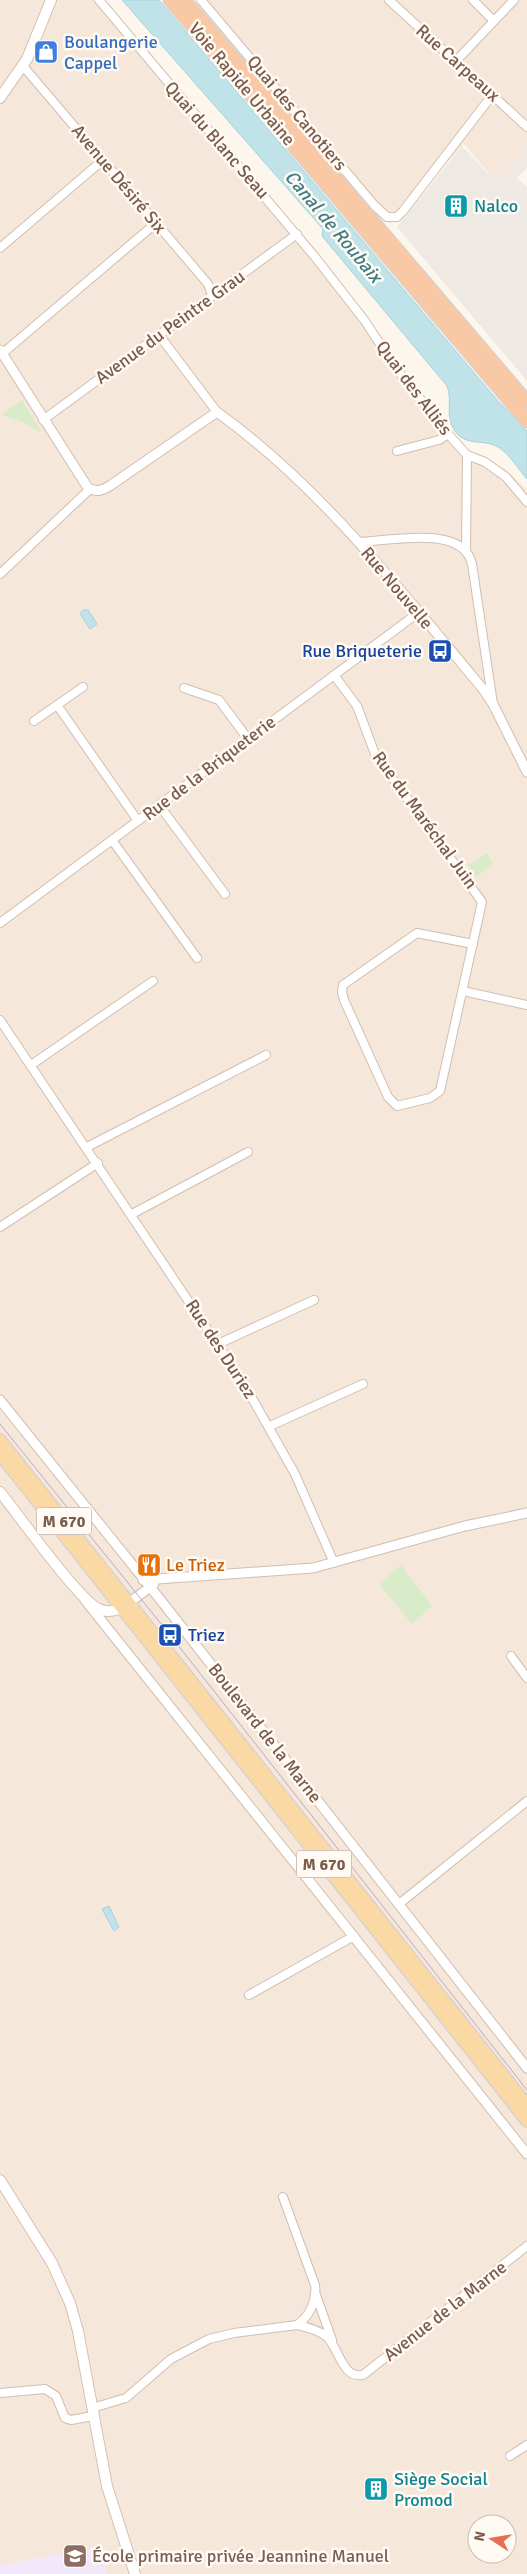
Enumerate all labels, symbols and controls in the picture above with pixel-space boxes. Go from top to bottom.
street label: Voie Rapide Urbaine [184,18,300,150]
street label: Rue Carpeaux [411,20,505,107]
place label: Boulangerie Cappel [64,31,158,74]
shop icon: Boulangerie Cappel [33,39,59,65]
street label: Quai des Canotiers [242,51,352,175]
street label: Quai du Blanc Seau [160,77,274,203]
street label: Avenue Désiré Six [67,120,172,239]
water label: Canal de Roubaix [279,166,389,289]
building icon: Nalco [443,193,469,219]
place label: Nalco [474,195,518,217]
street label: Avenue du Peintre Grau [91,265,249,389]
street label: Quai des Alliés [371,336,457,440]
street label: Rue Nouvelle [356,542,438,634]
bus stop icon: Rue Briqueterie [427,638,453,664]
place label: Rue Briqueterie [302,640,422,662]
street label: Rue de la Briqueterie [138,711,280,825]
street label: Rue du Maréchal Juin [368,747,482,893]
street label: Rue des Duriez [181,1295,261,1403]
road number: M 670 [36,1508,92,1534]
restaurant icon: Le Triez [136,1552,162,1578]
place label: Le Triez [166,1554,225,1576]
bus stop icon: Triez [157,1622,183,1648]
place label: Triez [188,1624,225,1646]
street label: Boulevard de la Marne [204,1659,326,1807]
road number: M 670 [296,1850,352,1878]
street label: Avenue de la Marne [379,2256,511,2366]
place label: Siège Social Promod [394,2468,488,2511]
building icon: Siège Social Promod [363,2476,389,2502]
north arrow [467,2514,517,2564]
text: N [470,2530,489,2543]
school or university icon: École primaire privée Jeannine Manuel [62,2543,88,2569]
place label: École primaire privée Jeannine Manuel [92,2545,389,2567]

